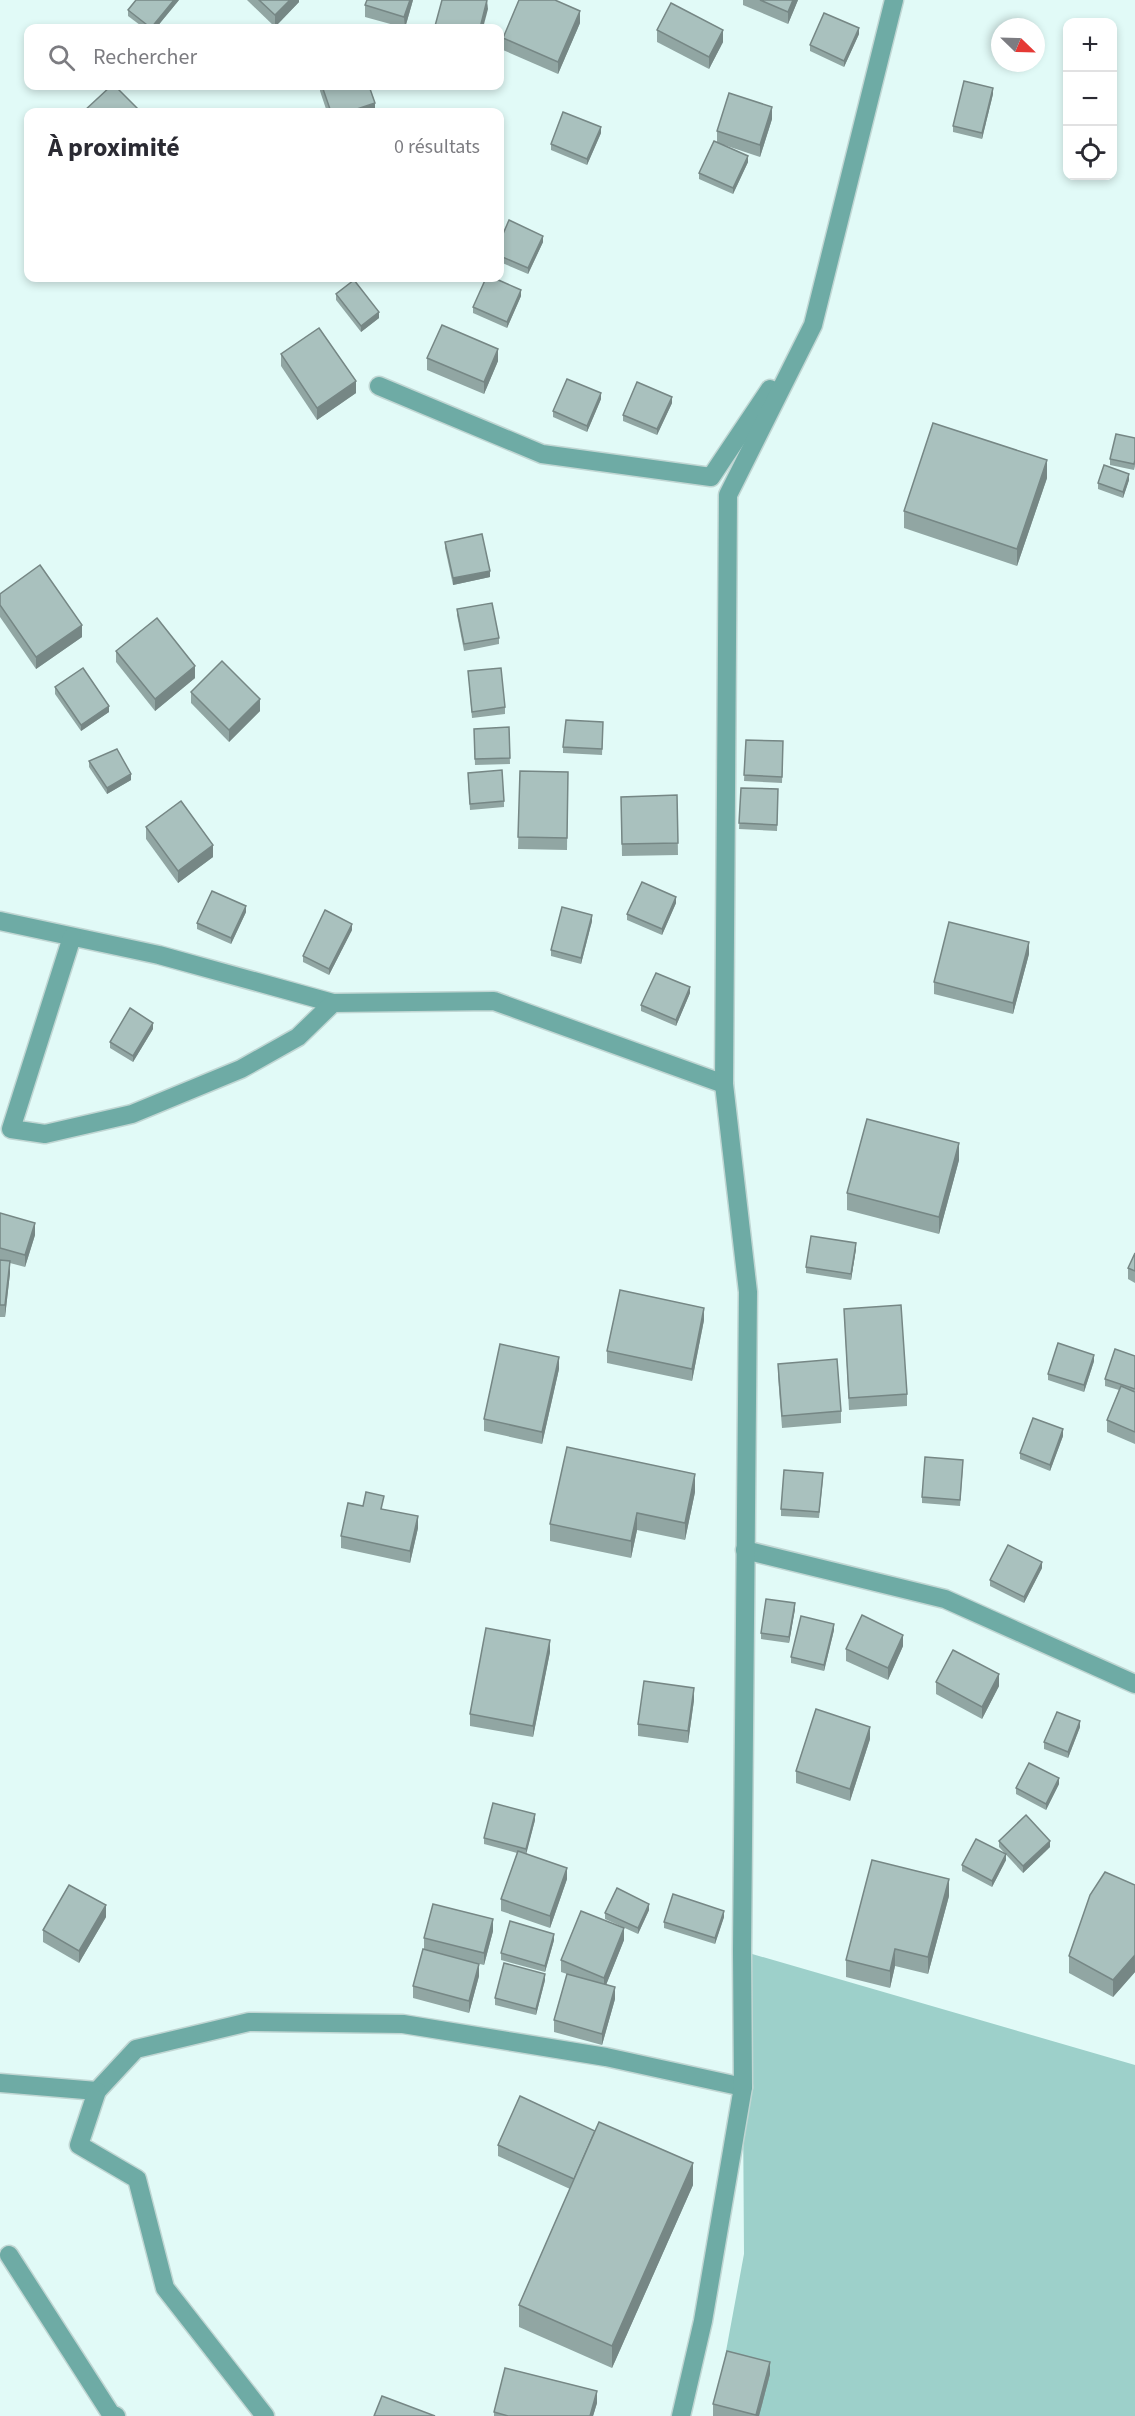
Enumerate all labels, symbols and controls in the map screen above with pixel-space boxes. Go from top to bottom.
north arrow [991,18,1045,72]
map controls [1063,18,1117,180]
button: + [1063,18,1117,72]
search box [24,24,504,90]
icon: search [45,41,78,74]
text: Rechercher [93,41,197,73]
button: − [1063,72,1117,126]
button: locate [1063,126,1117,180]
text: À proximité [48,129,180,166]
text: 0 résultats [394,133,480,161]

